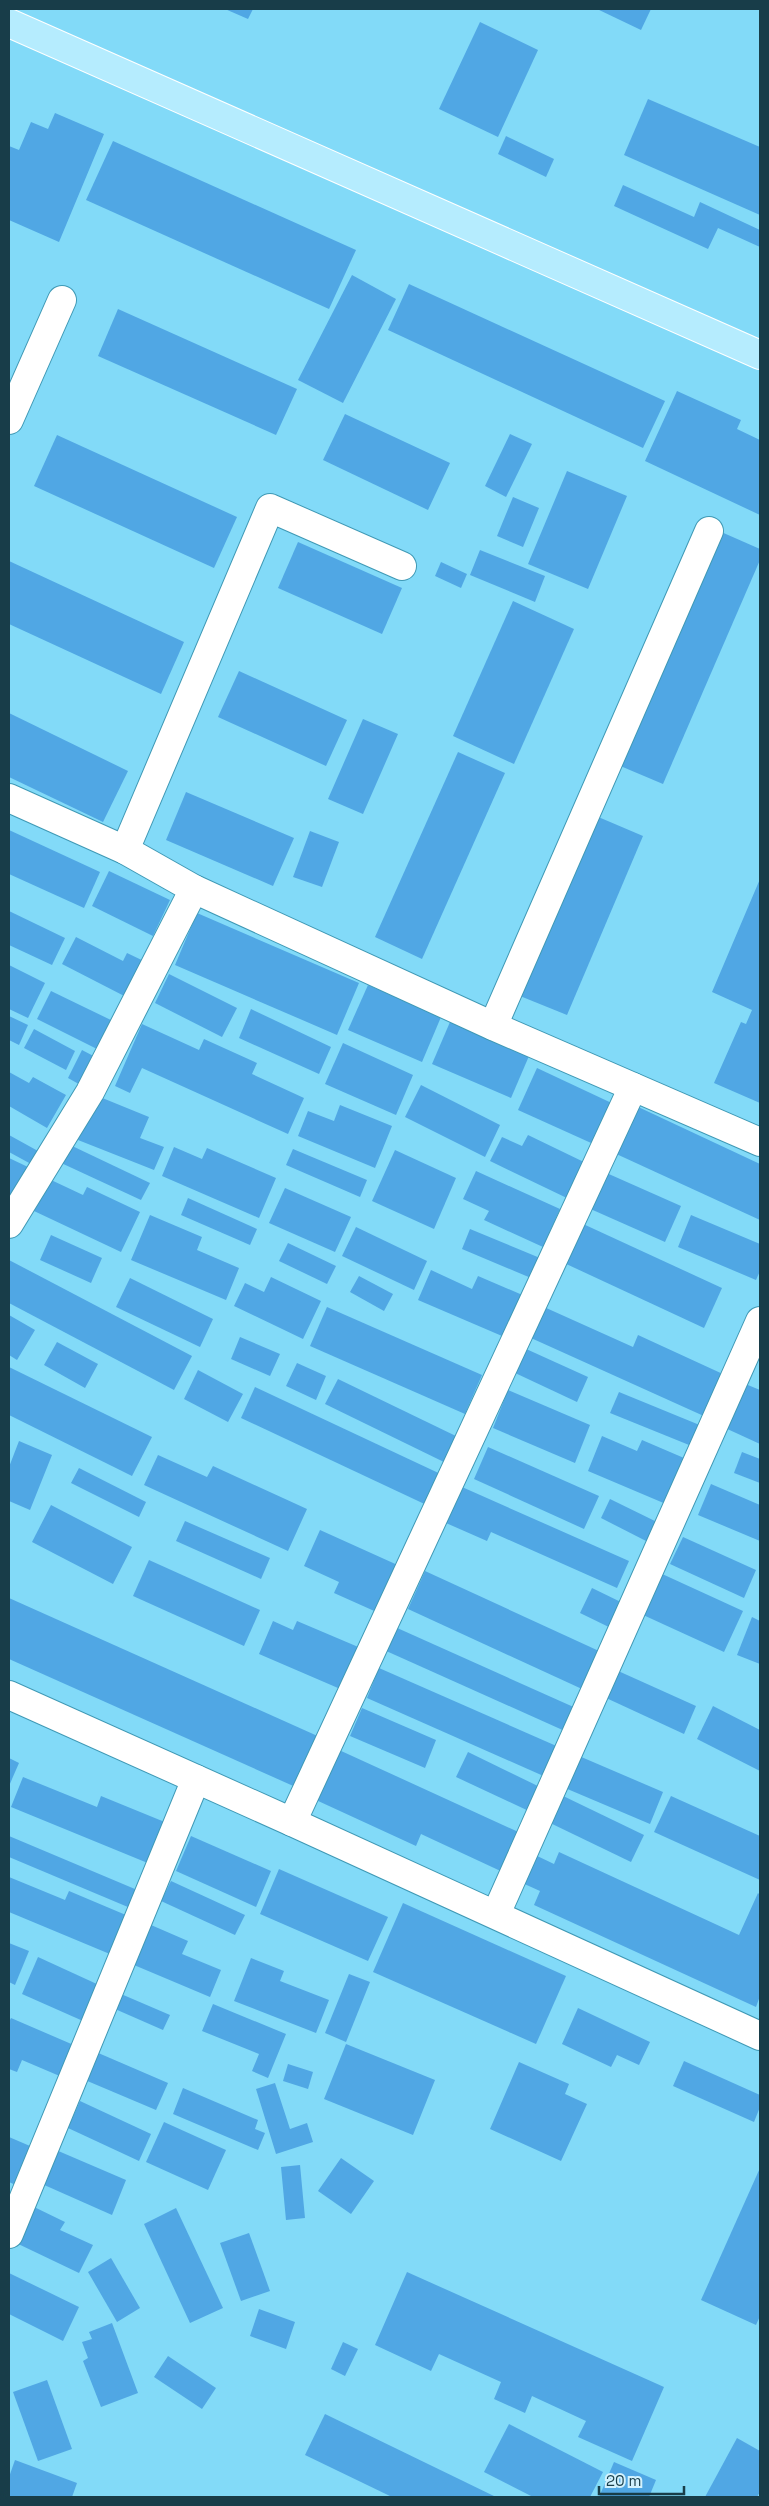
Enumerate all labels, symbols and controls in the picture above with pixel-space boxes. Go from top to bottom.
scale bar [599,2464,684,2496]
text: 20 m [606,2471,641,2490]

